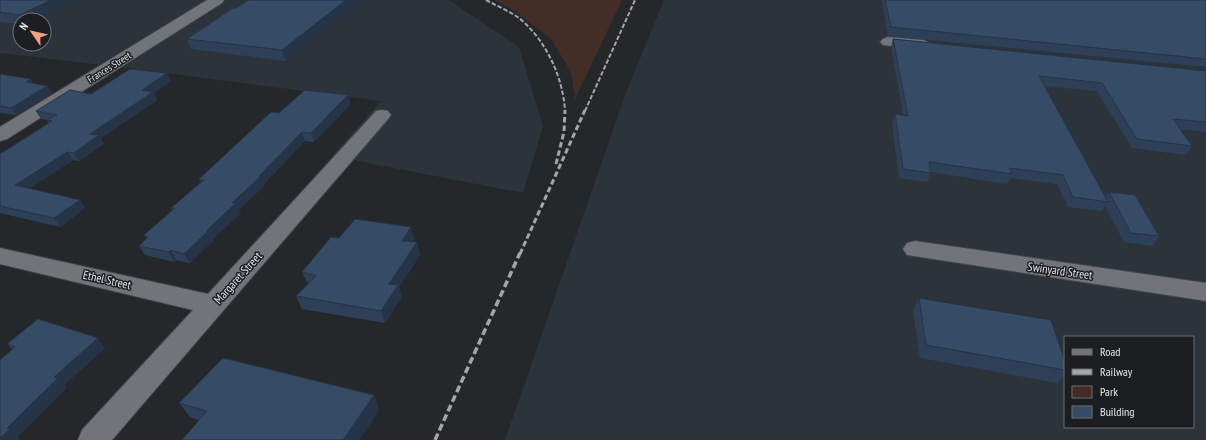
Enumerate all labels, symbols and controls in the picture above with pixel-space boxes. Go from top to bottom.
north arrow [12,12,52,52]
text: N [16,20,31,33]
street label: Frances Street [85,49,134,86]
street label: Margaret Street [210,248,265,307]
street label: Swinyard Street [1027,259,1094,283]
street label: Ethel Street [82,267,133,292]
legend [1064,336,1194,428]
text: Road [1100,344,1120,359]
text: Railway [1100,364,1133,379]
text: Park [1100,384,1118,399]
text: Building [1100,404,1135,419]

